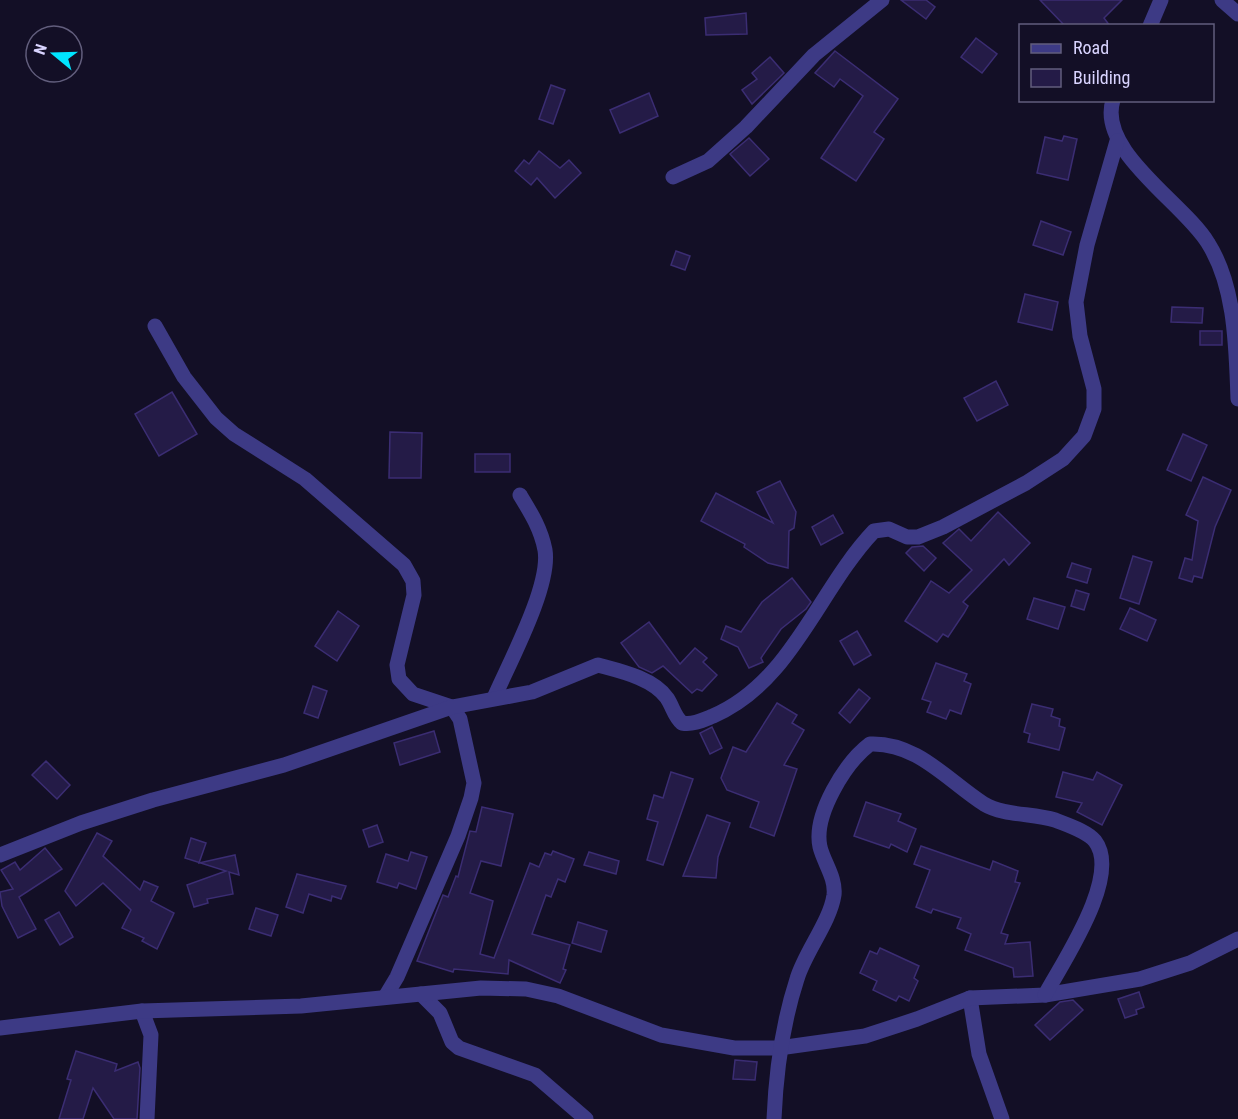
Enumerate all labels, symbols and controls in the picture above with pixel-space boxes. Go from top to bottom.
north arrow [24,24,84,84]
legend [1019,24,1214,102]
text: Road [1073,37,1109,58]
text: N [30,42,51,57]
text: Building [1073,67,1130,88]

